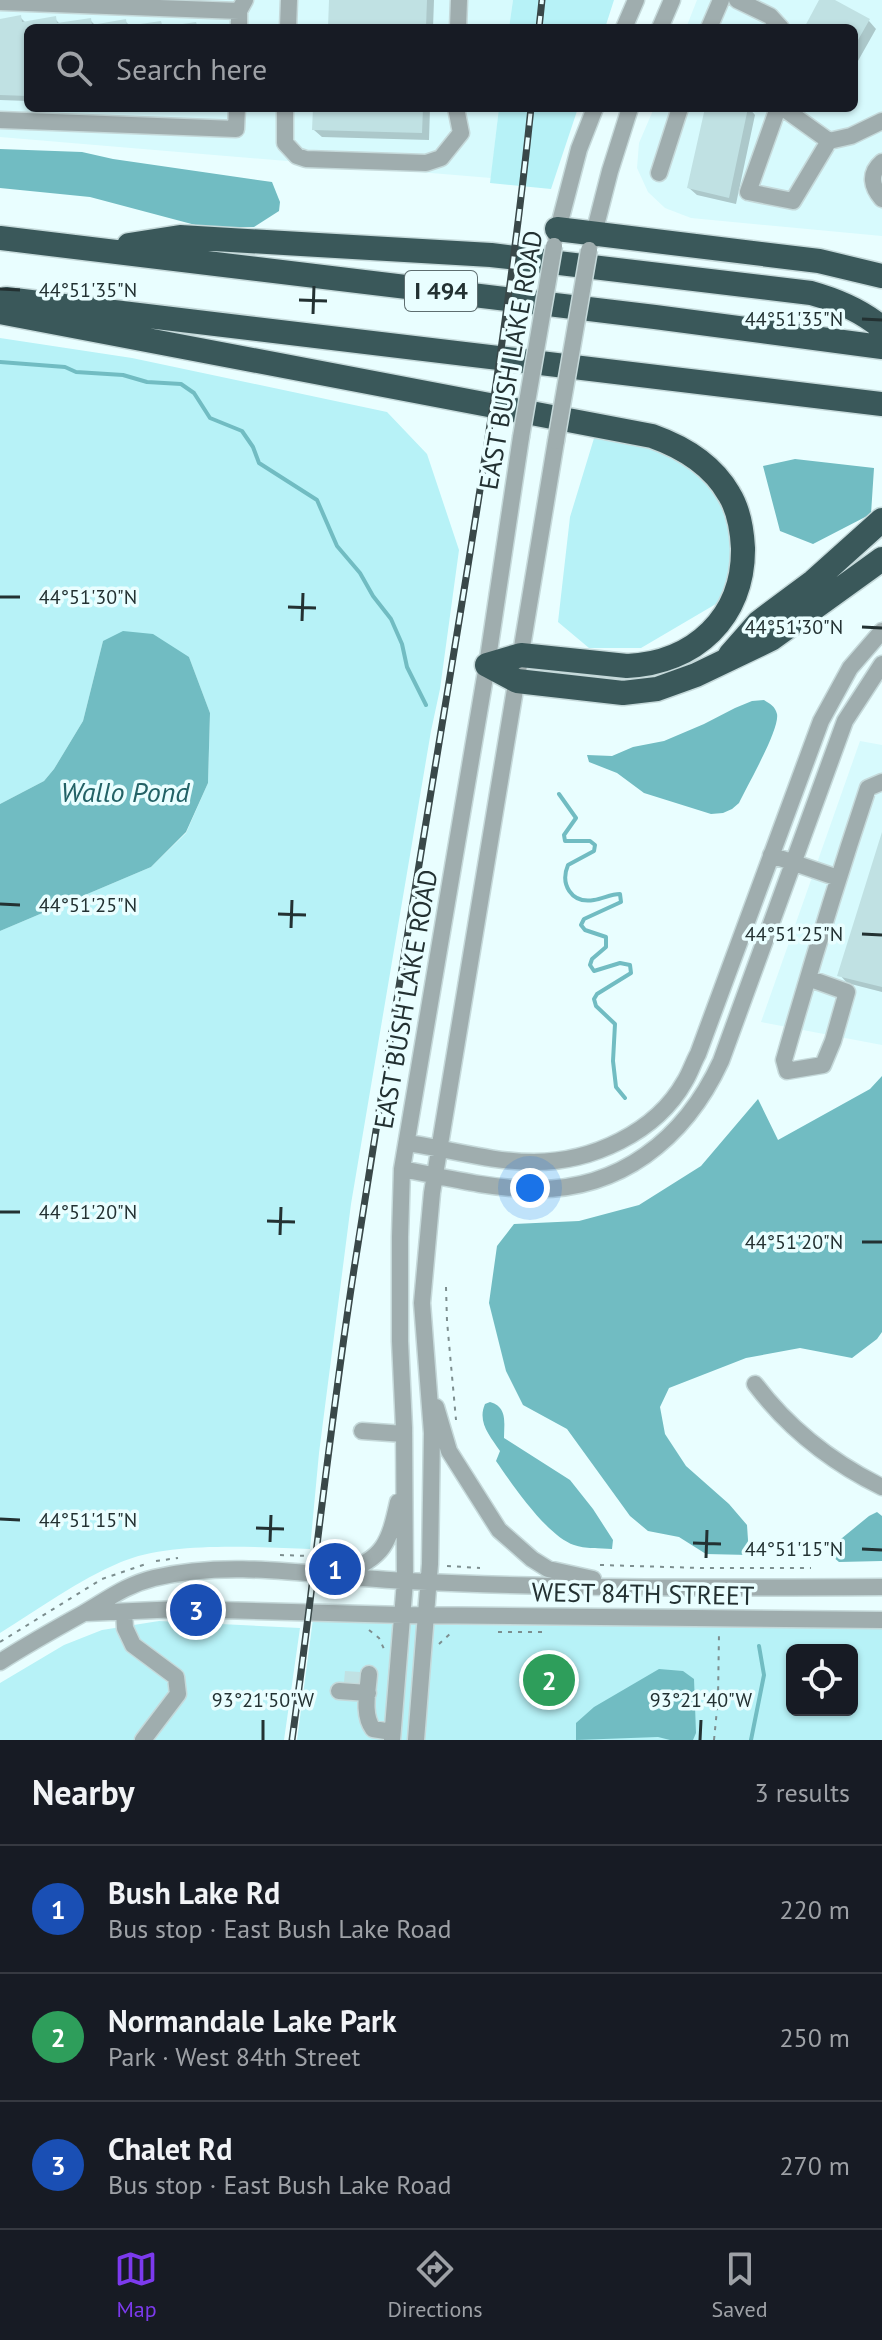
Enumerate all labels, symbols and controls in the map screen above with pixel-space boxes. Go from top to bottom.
search box [24,24,858,112]
icon: search [52,46,96,90]
text: Search here [116,49,267,88]
street label: EAST BUSH LAKE ROAD [471,228,550,492]
road number: I 494 [405,271,477,311]
text: 44°51'35"N [39,277,137,303]
text: 44°51'35"N [745,306,843,332]
text: 44°51'30"N [39,584,137,610]
text: 44°51'30"N [745,614,843,640]
water label: Wallo Pond [60,773,190,810]
street label: EAST BUSH LAKE ROAD [366,867,445,1131]
text: 44°51'25"N [39,892,137,918]
text: 44°51'25"N [745,921,843,947]
your location [510,1168,550,1208]
text: 44°51'20"N [39,1199,137,1225]
text: 44°51'20"N [745,1229,843,1255]
text: 44°51'15"N [39,1507,137,1533]
text: 44°51'15"N [745,1536,843,1562]
pin: 1 [309,1539,361,1599]
street label: WEST 84TH STREET [531,1575,755,1612]
pin: 3 [170,1580,222,1640]
map controls [786,1644,858,1716]
button: locate [786,1644,858,1716]
pin: 2 [523,1650,575,1710]
text: 93°21'50"W [212,1687,315,1713]
text: 93°21'40"W [650,1687,753,1713]
text: Nearby [32,1770,134,1814]
text: 3 results [755,1776,850,1809]
text: Bush Lake Rd [108,1873,280,1912]
text: 1 [51,1893,65,1926]
text: 220 m [779,1893,850,1926]
text: Bus stop · East Bush Lake Road [108,1912,451,1945]
text: Normandale Lake Park [108,2001,396,2040]
text: 2 [51,2021,65,2054]
text: 250 m [779,2021,850,2054]
text: Park · West 84th Street [108,2040,360,2073]
text: Chalet Rd [108,2129,232,2168]
text: 3 [51,2149,65,2182]
text: 270 m [779,2149,850,2182]
text: Bus stop · East Bush Lake Road [108,2168,451,2201]
tab: Map [114,2247,158,2323]
tab: Directions [387,2247,483,2323]
tab: Saved [712,2247,767,2323]

